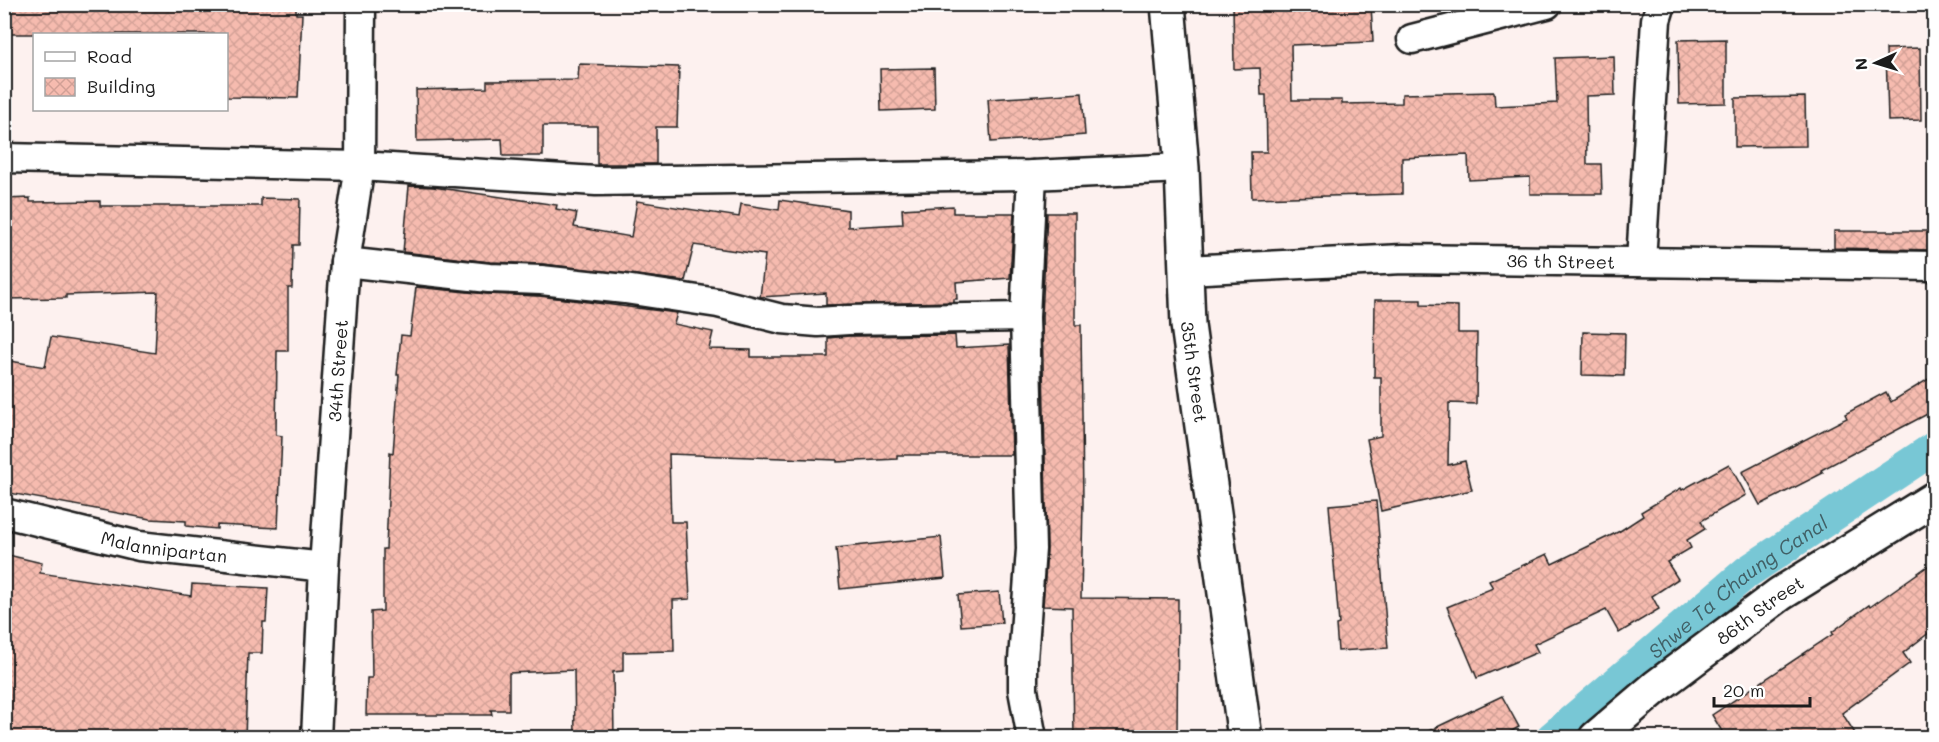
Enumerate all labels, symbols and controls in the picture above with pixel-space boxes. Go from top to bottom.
legend [33,33,228,111]
north arrow [1846,33,1906,93]
text: Road [87,44,132,68]
text: N [1850,57,1871,71]
text: Building [87,74,155,98]
street label: 36 th Street [1506,248,1615,274]
street label: 34th Street [322,319,353,423]
street label: 35th Street [1176,320,1213,424]
water label: Shwe Ta Chaung Canal [1642,509,1833,664]
street label: Malannipartan [99,525,228,568]
street label: 86th Street [1711,570,1808,650]
scale bar [1714,670,1810,708]
text: 20 m [1723,678,1764,702]

